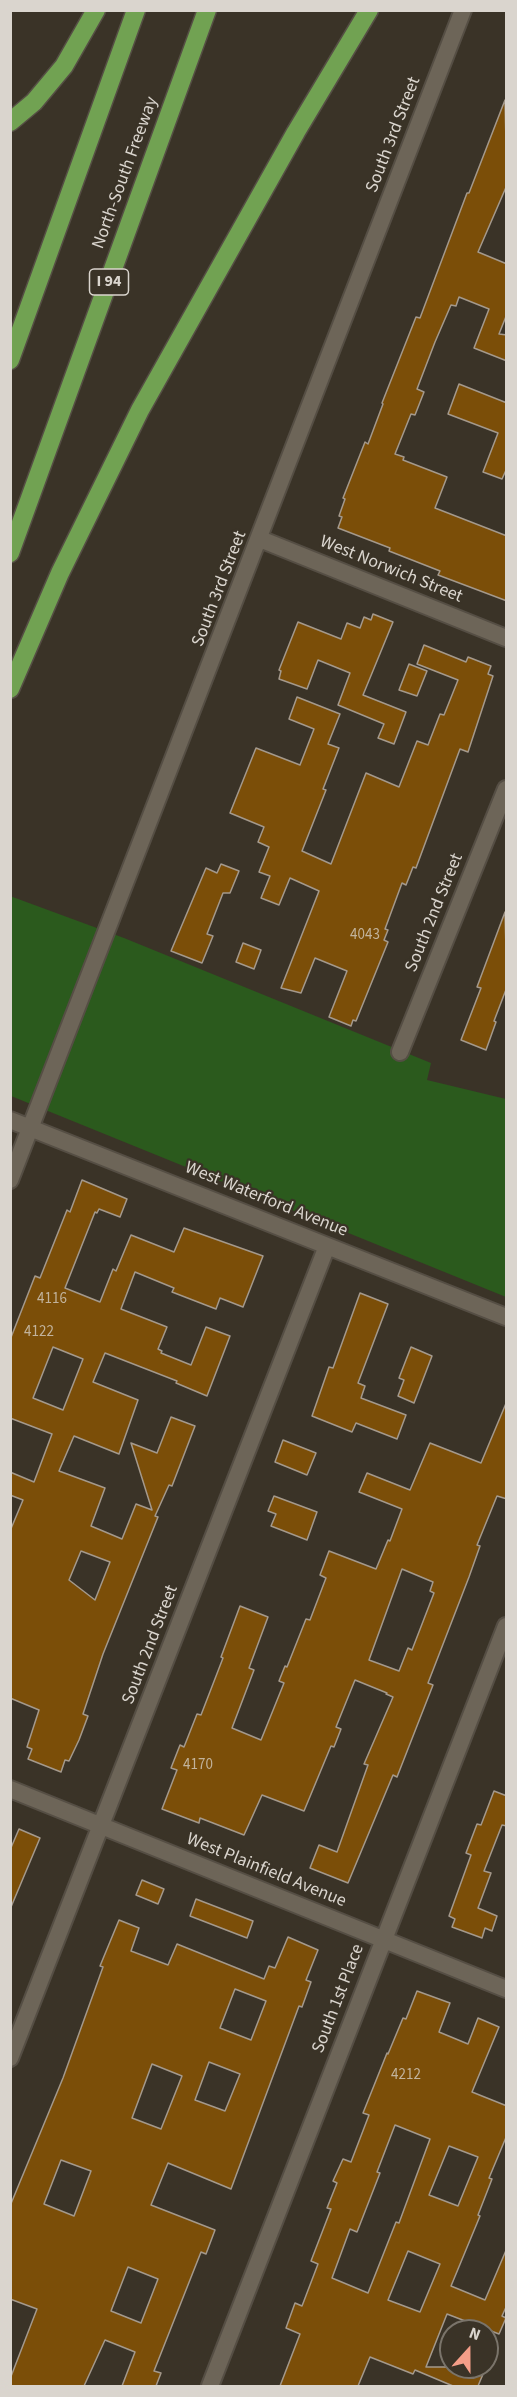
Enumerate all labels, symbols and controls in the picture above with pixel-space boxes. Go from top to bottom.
street label: South 3rd Street [362,74,426,196]
street label: North-South Freeway [88,94,164,252]
road number: I 94 [90,269,128,295]
street label: South 3rd Street [188,528,252,650]
street label: West Norwich Street [316,532,466,608]
street label: South 2nd Street [401,850,469,976]
house number: 4043 [350,927,380,945]
street label: West Waterford Avenue [181,1157,351,1243]
house number: 4116 [37,1291,67,1309]
house number: 4122 [24,1324,54,1342]
street label: South 2nd Street [118,1582,184,1708]
house number: 4170 [183,1757,213,1775]
street label: West Plainfield Avenue [183,1829,349,1913]
street label: South 1st Place [308,1941,370,2057]
house number: 4212 [391,2067,421,2085]
north arrow [439,2319,499,2379]
text: N [466,2322,484,2346]

